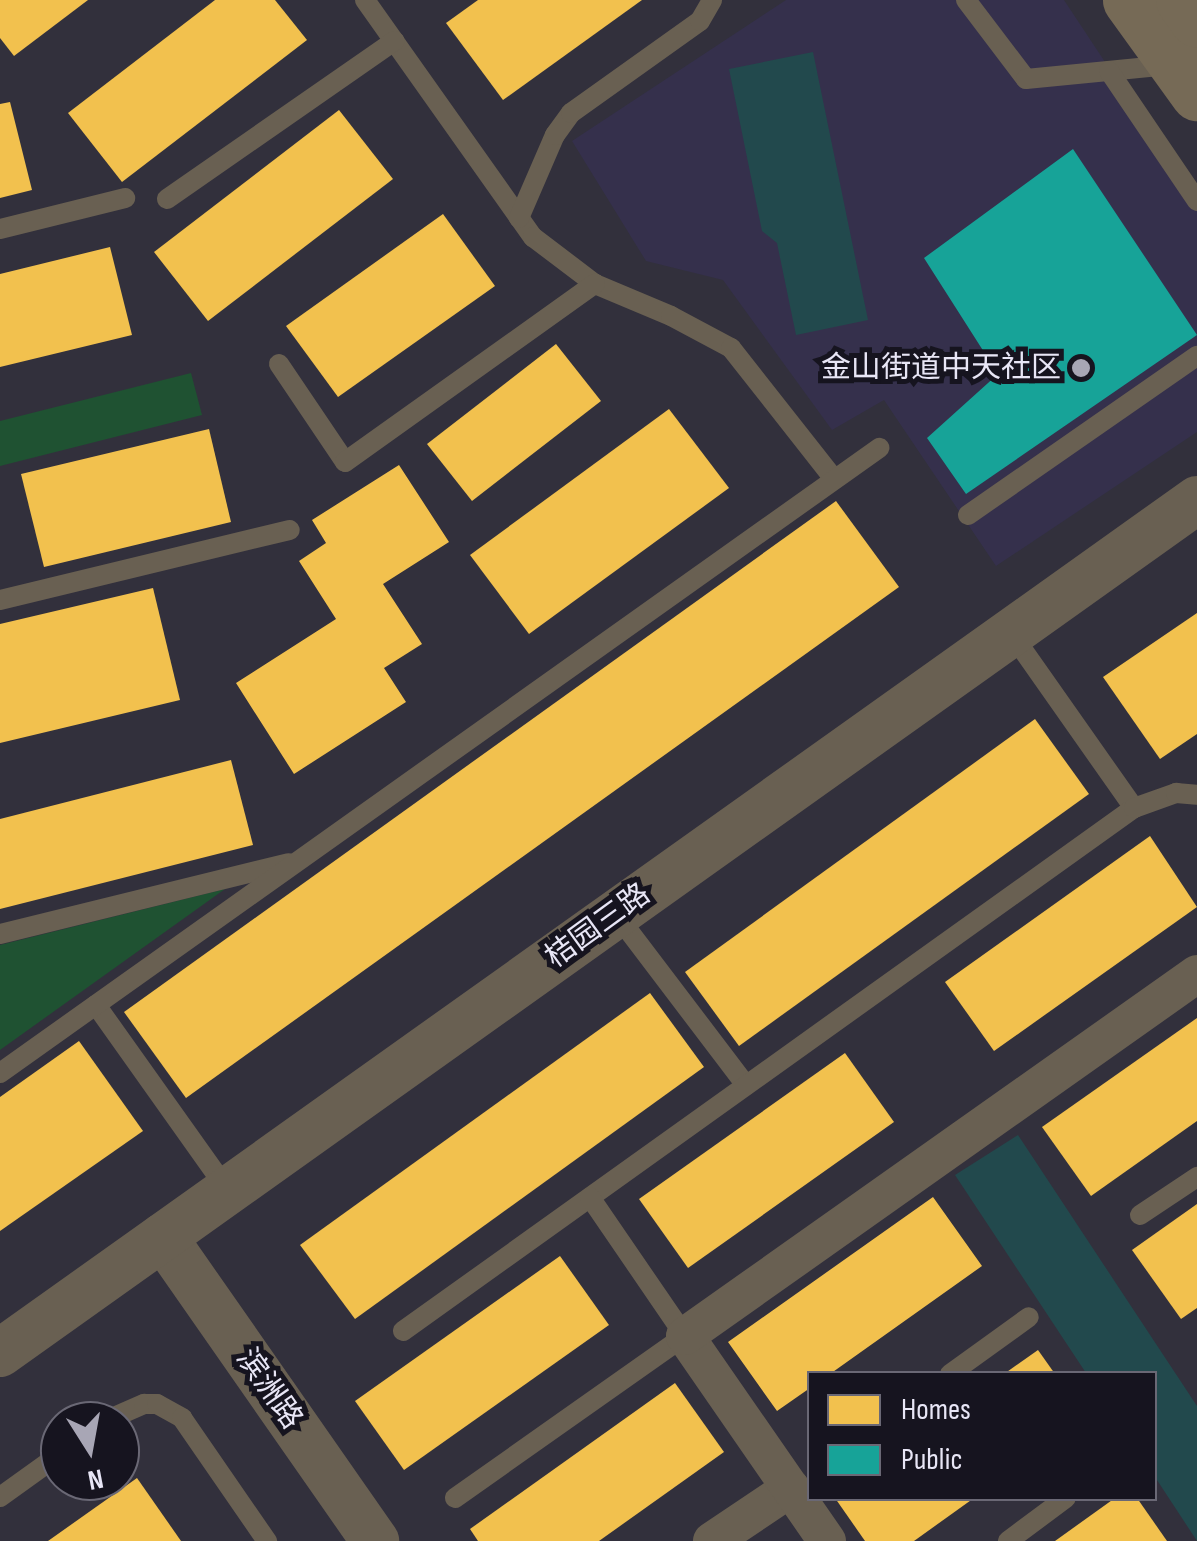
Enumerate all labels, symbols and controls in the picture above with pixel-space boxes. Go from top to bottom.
place label: 金山街道中天社区 [821,350,1061,386]
marker: 金山街道中天社区 [1070,357,1092,379]
street label: 桔园三路 [539,876,657,976]
street label: 滨洲路 [228,1342,310,1436]
legend [807,1371,1157,1501]
text: Homes [901,1392,971,1428]
north arrow [40,1401,140,1501]
text: Public [901,1442,962,1478]
text: N [85,1461,106,1497]

